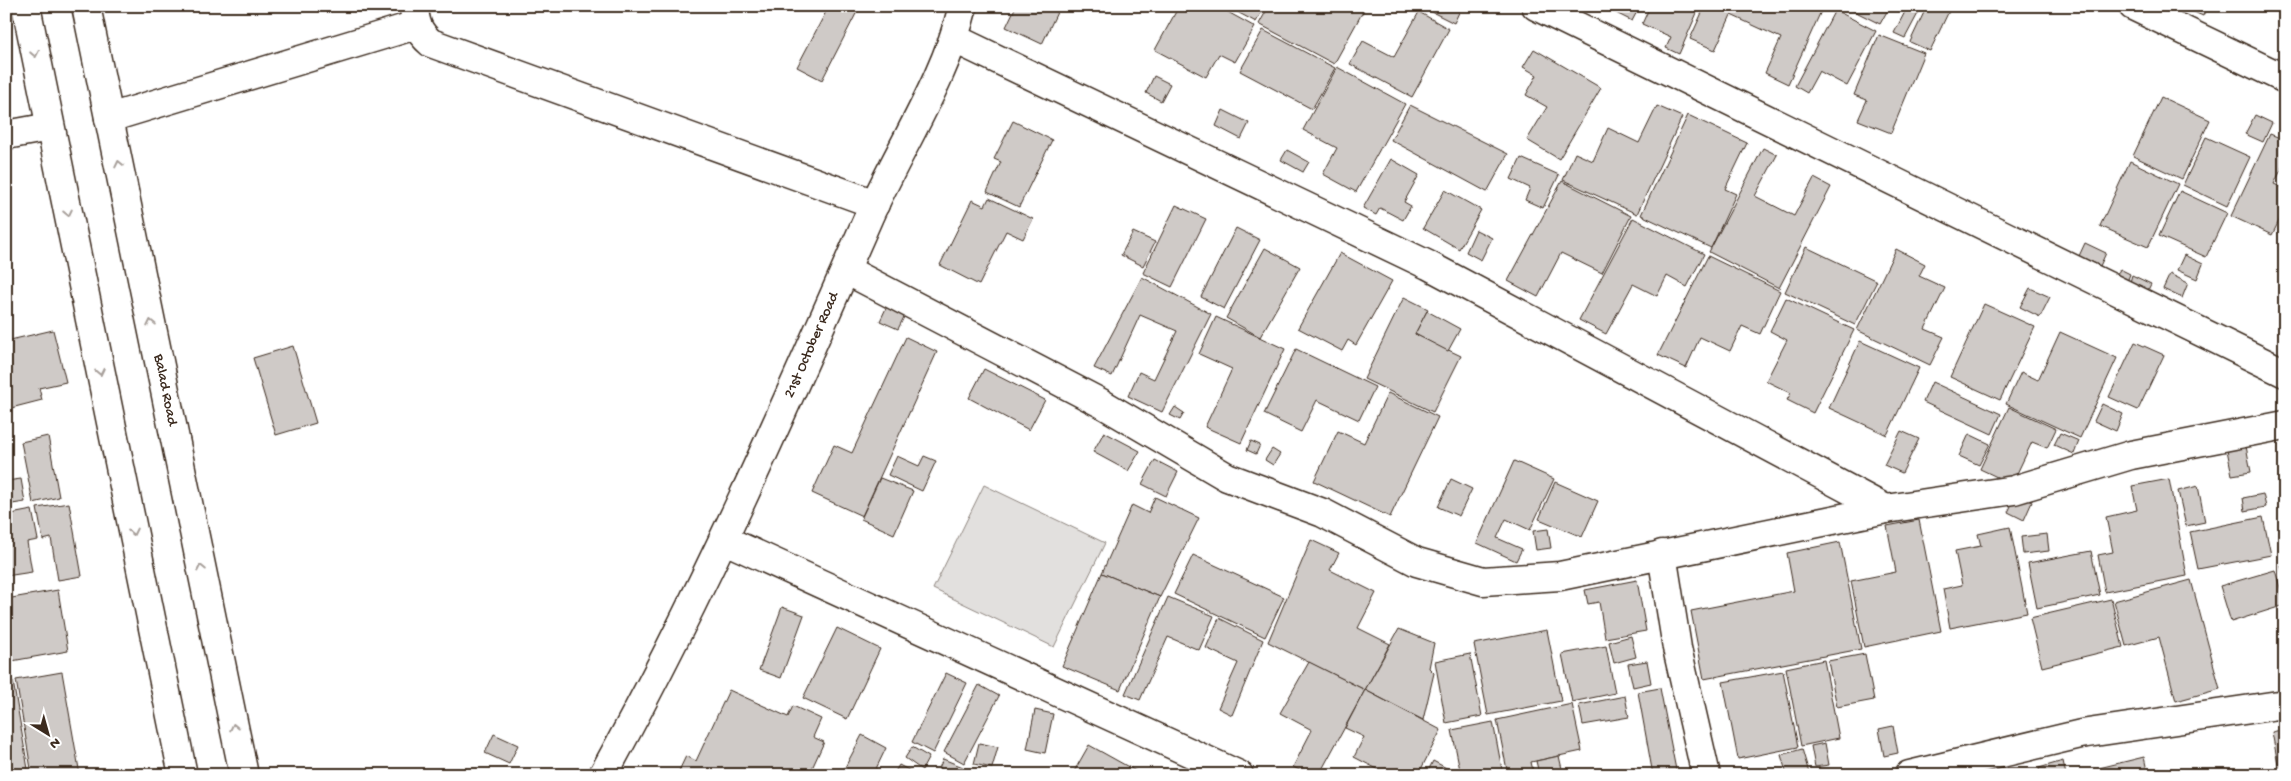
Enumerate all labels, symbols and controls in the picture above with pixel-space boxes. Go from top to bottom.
one-way arrow [30,50,40,58]
one-way arrow [114,159,124,168]
one-way arrow [62,209,73,218]
street label: 21st October Road [780,288,844,401]
one-way arrow [146,318,157,327]
street label: Balad Road [149,352,181,429]
one-way arrow [95,368,105,377]
one-way arrow [127,527,138,536]
one-way arrow [197,563,207,572]
north arrow [22,708,72,758]
one-way arrow [229,723,240,731]
text: N [46,733,63,752]

